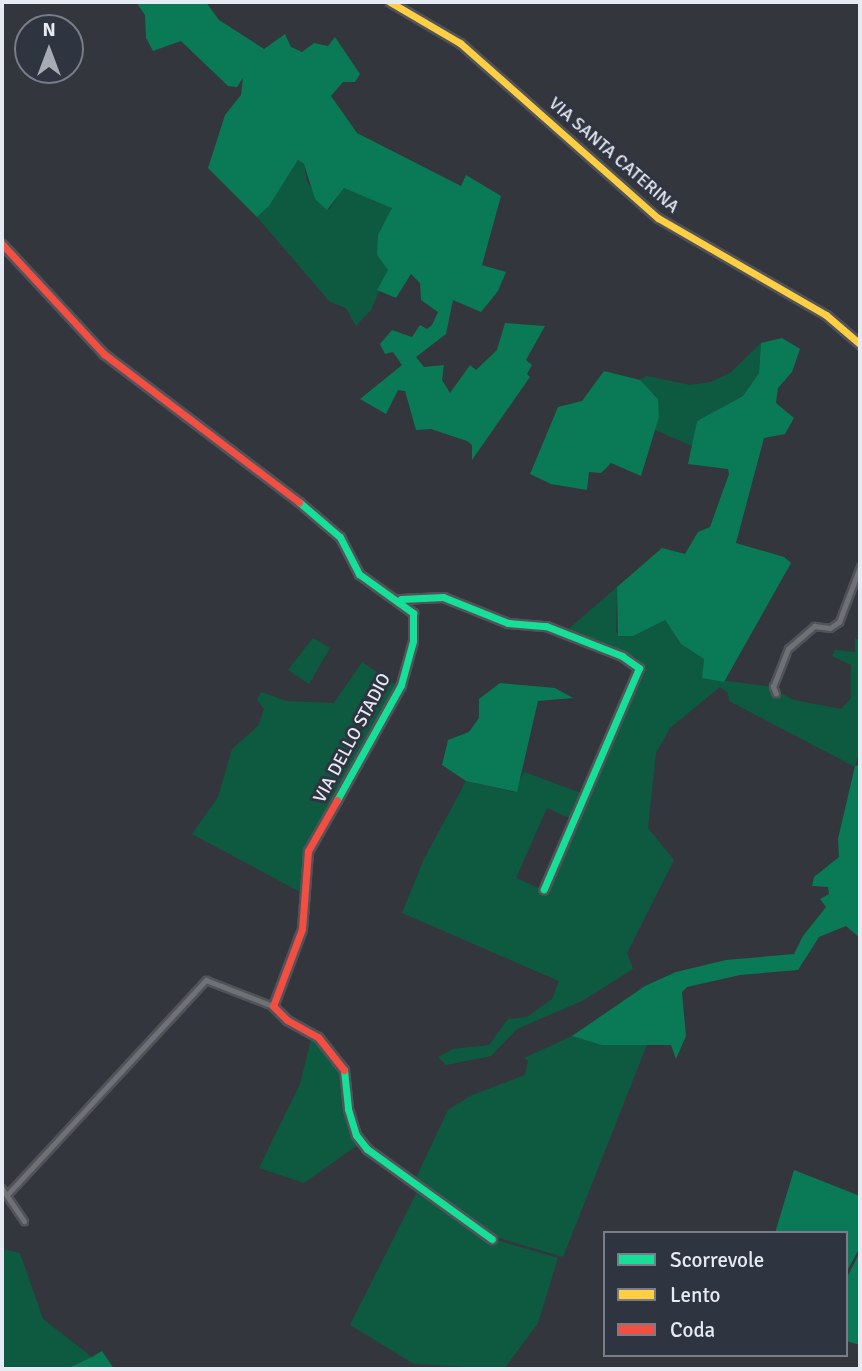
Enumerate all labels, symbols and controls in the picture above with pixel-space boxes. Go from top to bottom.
north arrow [14,14,84,84]
text: N [42,18,56,42]
street label: VIA SANTA CATERINA [544,92,684,218]
street label: VIA DELLO STADIO [309,670,395,806]
legend [603,1231,848,1357]
text: Scorrevole [670,1247,764,1273]
text: Lento [670,1282,720,1308]
text: Coda [670,1317,715,1343]

